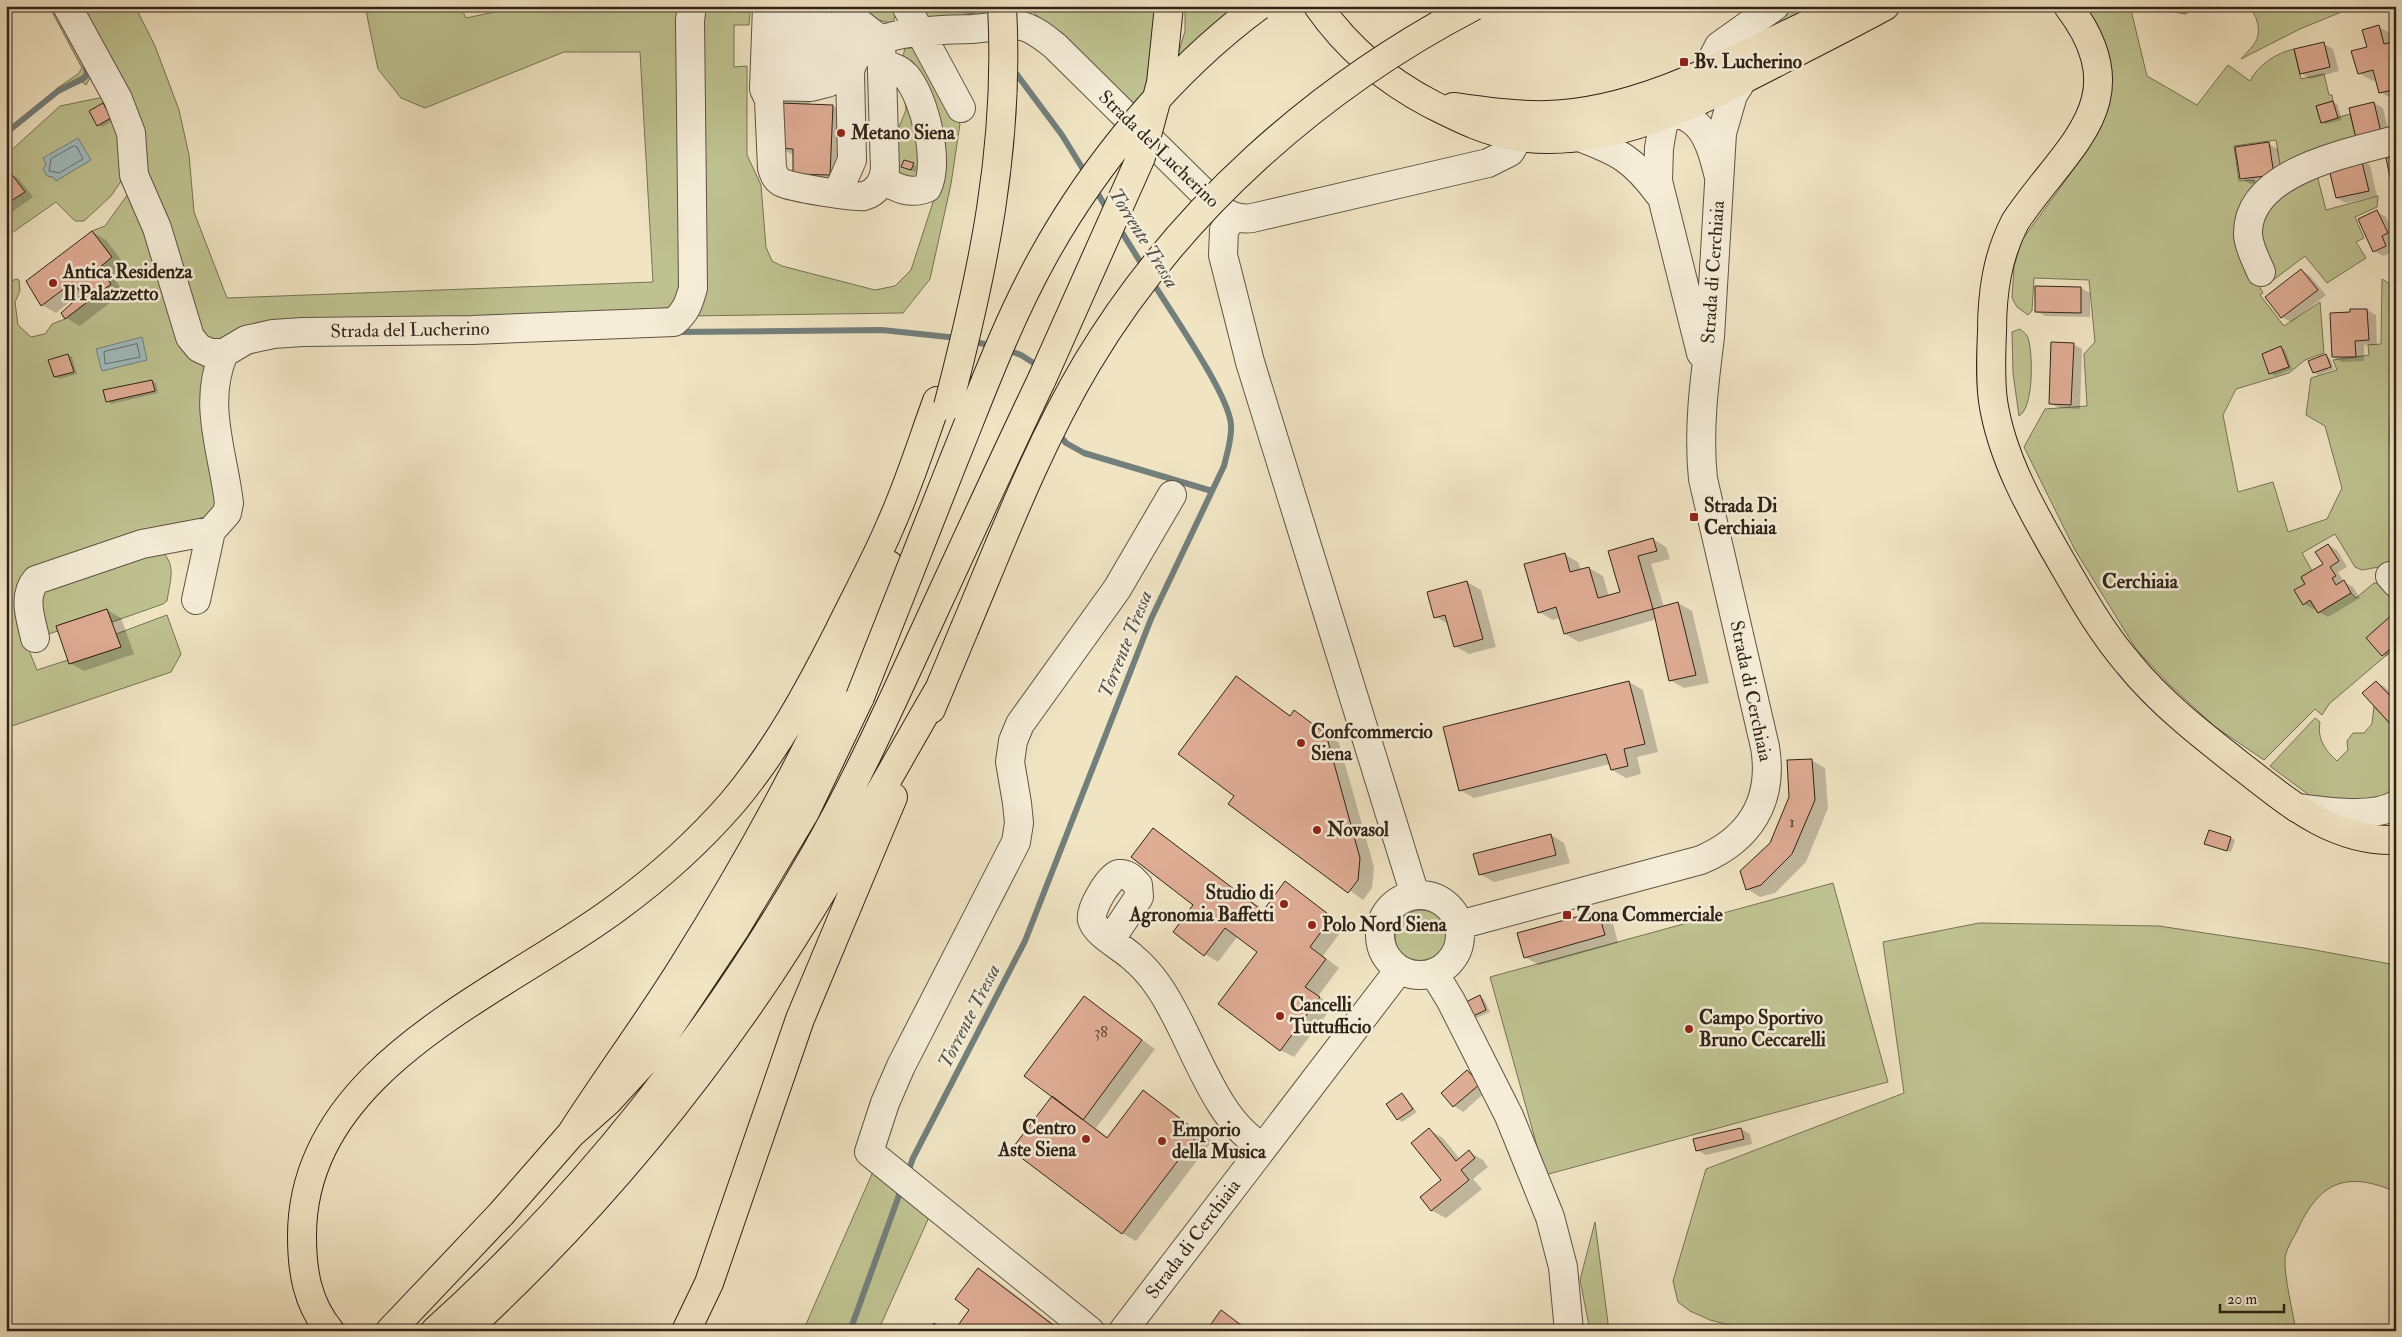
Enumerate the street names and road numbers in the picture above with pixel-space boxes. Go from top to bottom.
street label: Strada del Lucherino [1093,85,1225,213]
street label: Strada di Cerchiaia [1696,199,1730,344]
street label: Strada del Lucherino [330,317,490,343]
street label: Strada di Cerchiaia [1724,618,1778,764]
street label: Strada di Cerchiaia [1140,1174,1246,1303]

